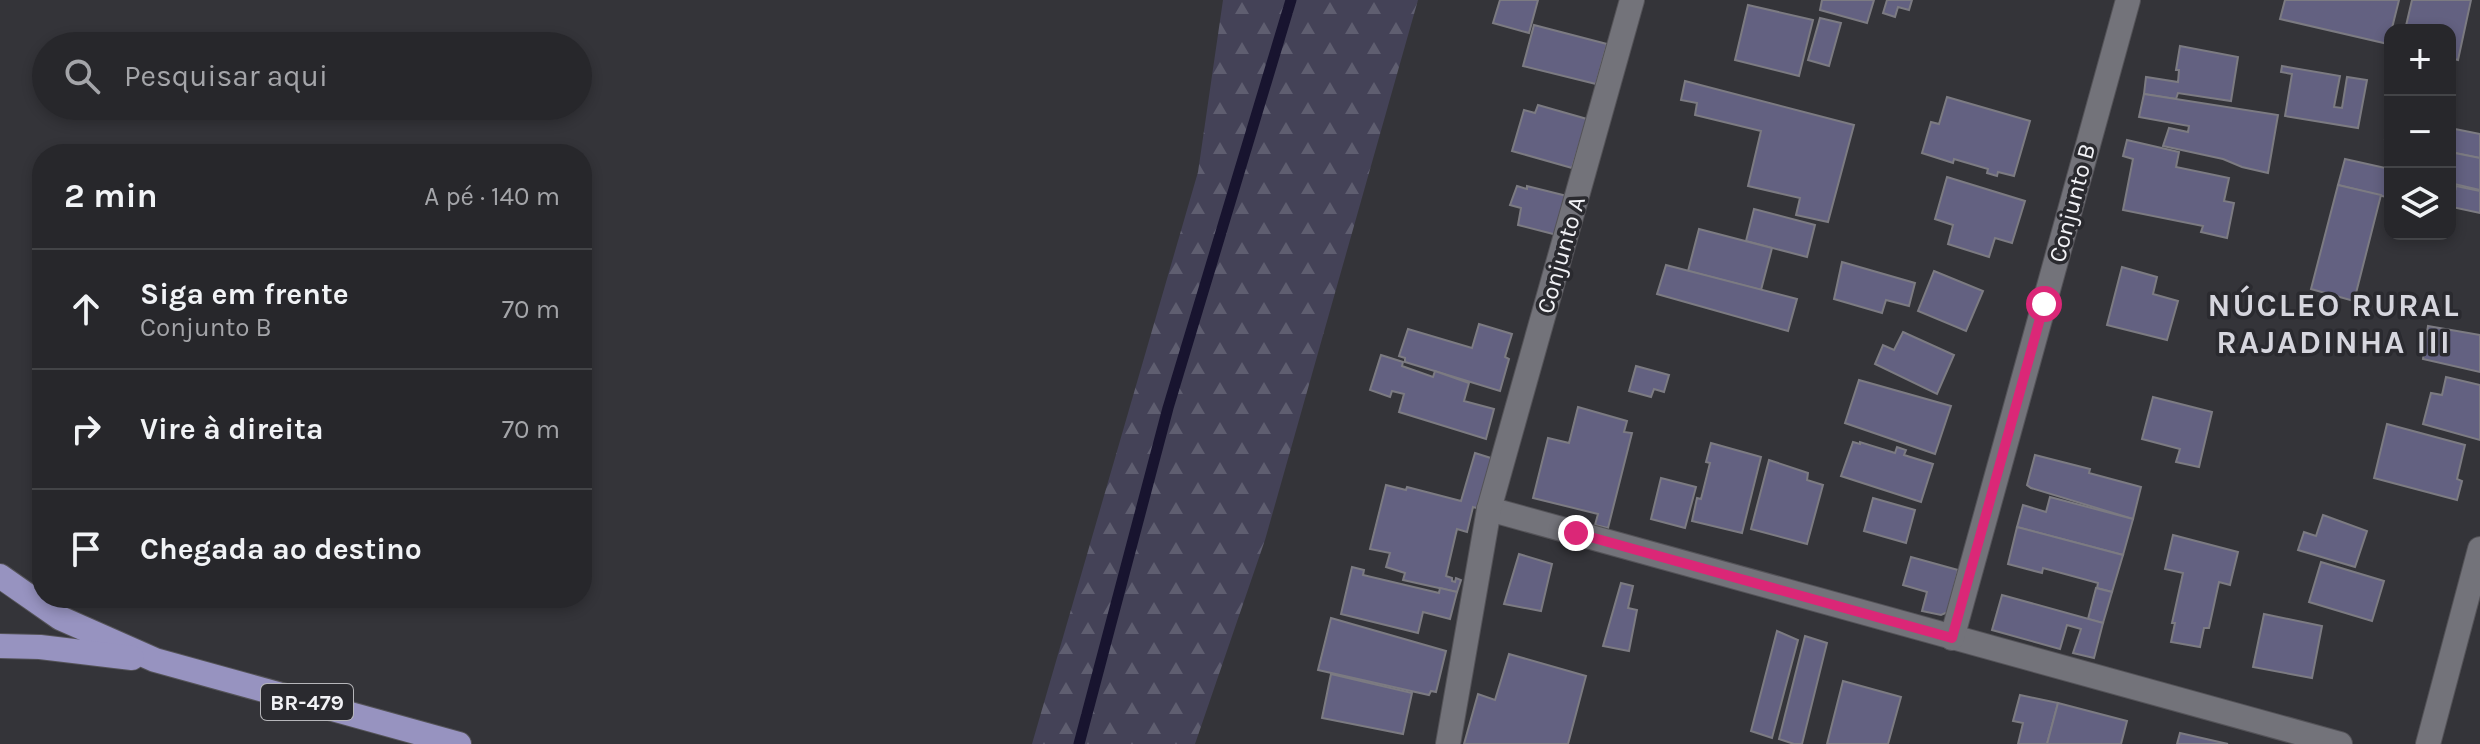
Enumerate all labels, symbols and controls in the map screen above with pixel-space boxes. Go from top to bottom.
map controls [2384,24,2456,240]
button: + [2384,24,2456,96]
search box [32,32,592,120]
icon: search [60,54,104,98]
text: Pesquisar aqui [124,58,328,94]
button: − [2384,96,2456,168]
street label: Conjunto B [2043,141,2101,265]
button: layers [2384,168,2456,240]
text: 2 min [64,176,158,216]
text: A pé · 140 m [424,181,560,212]
street label: Conjunto A [1531,193,1591,317]
text: Siga em frente [140,276,349,312]
district label: NÚCLEO RURAL RAJADINHA III [2208,285,2460,361]
route start [2026,286,2062,322]
icon: ahead [64,287,108,331]
text: 70 m [502,294,560,325]
text: Conjunto B [140,312,272,343]
icon: right [64,407,108,451]
text: Vire à direita [140,411,323,447]
text: 70 m [502,414,560,445]
route end [1558,515,1594,551]
icon: arrive [64,527,108,571]
text: Chegada ao destino [140,531,422,567]
road number: BR-479 [261,684,353,720]

